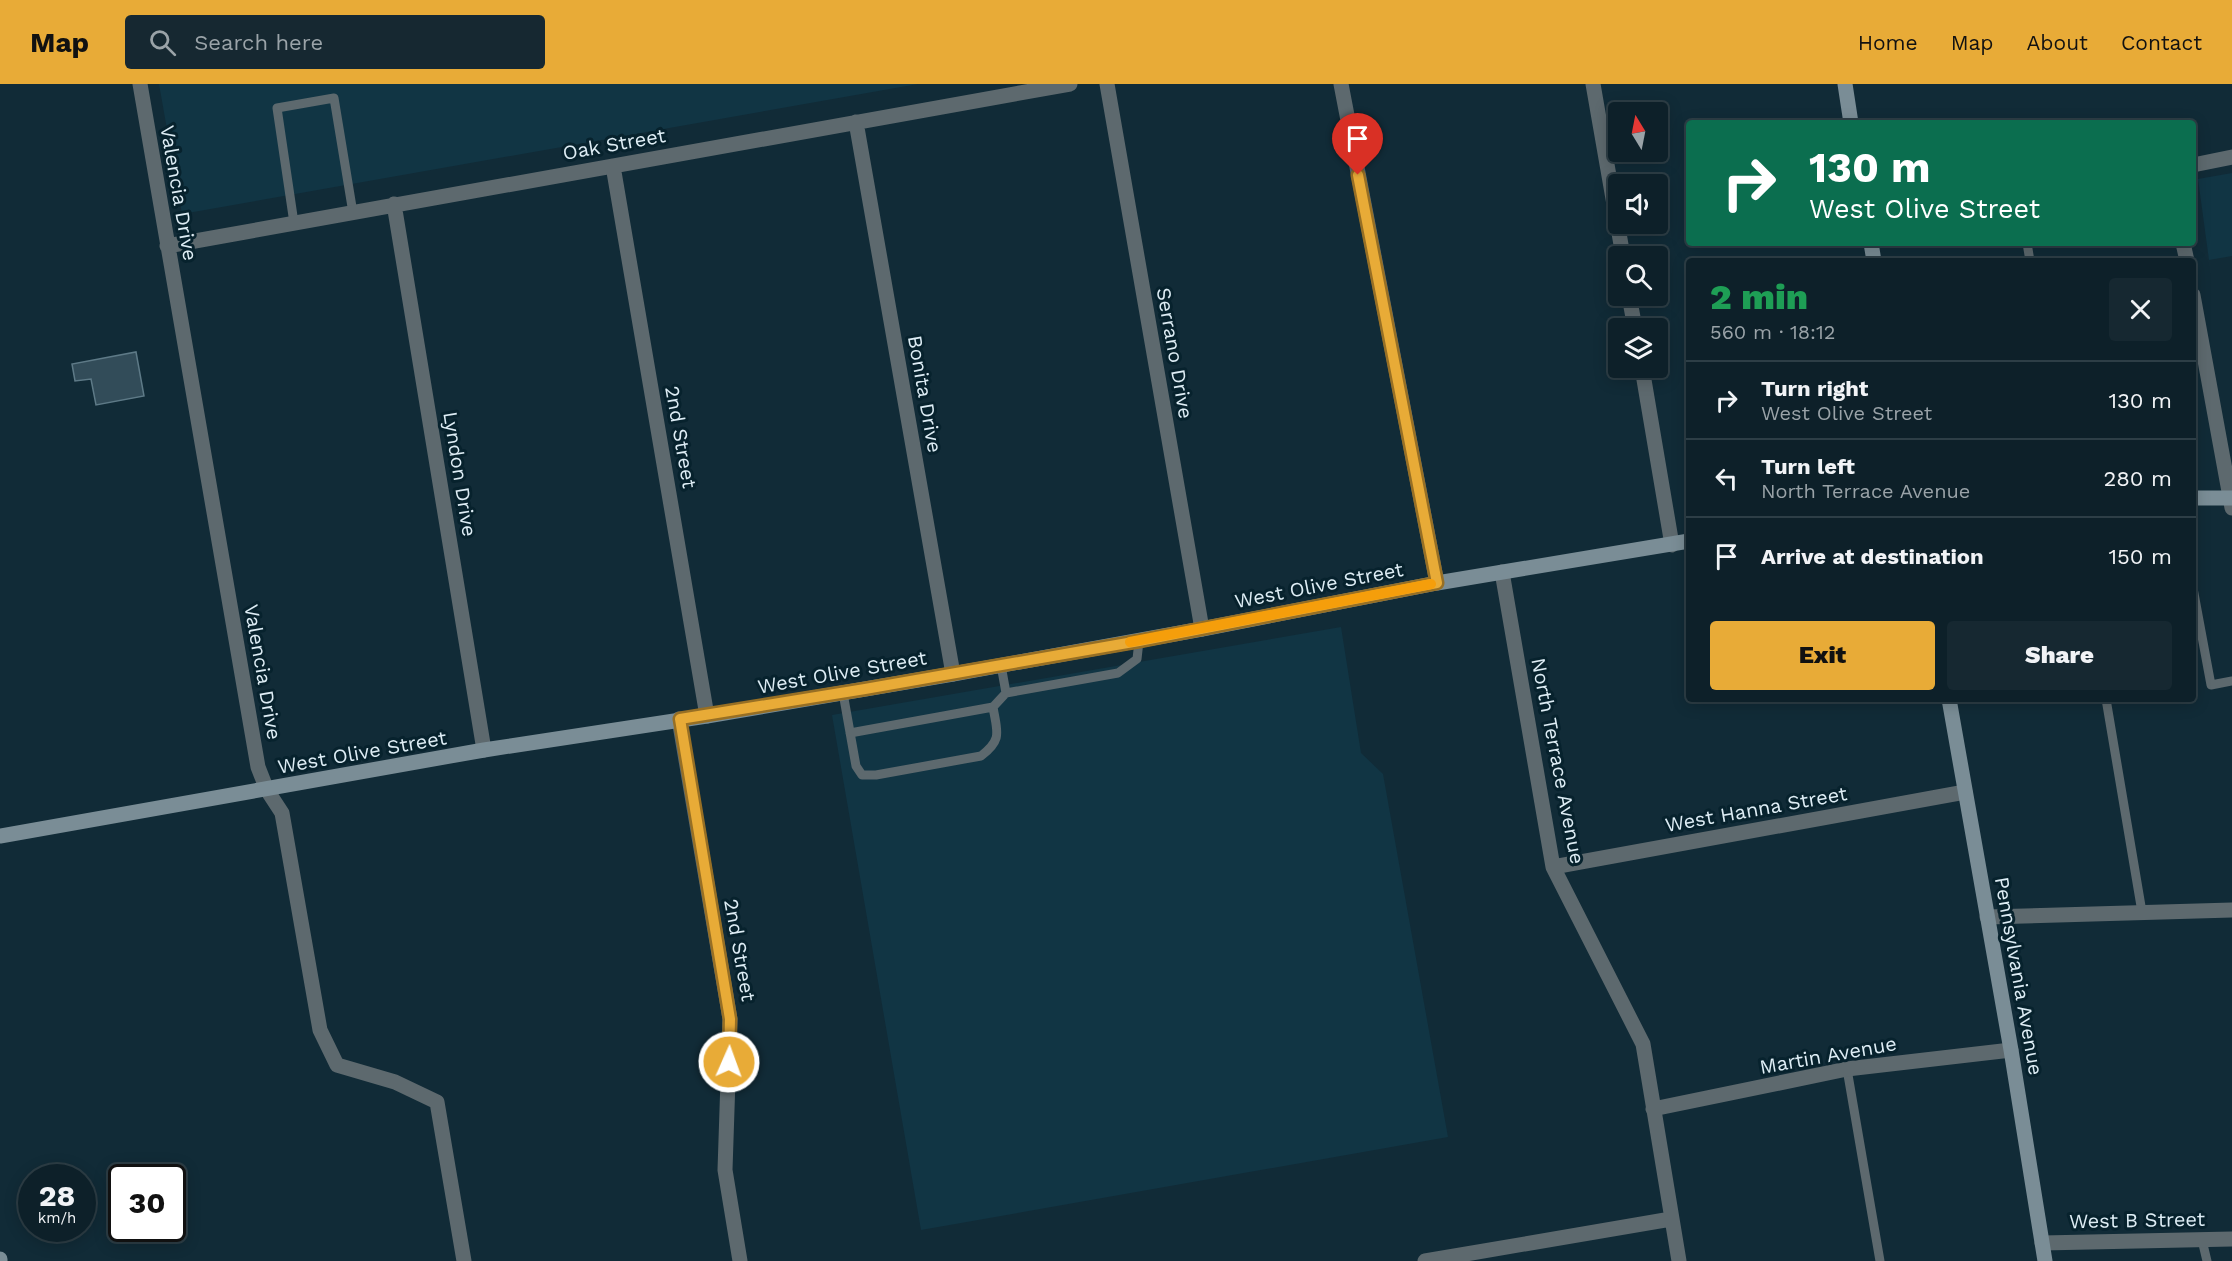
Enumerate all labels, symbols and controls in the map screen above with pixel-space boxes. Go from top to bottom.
search box [125,15,545,69]
text: Map [30,26,89,59]
icon: search [146,26,179,59]
text: Search here [194,30,323,55]
text: Home [1858,30,1918,55]
text: Map [1951,30,1994,55]
text: About [2027,30,2088,55]
text: Contact [2121,30,2202,55]
north arrow [1608,102,1668,162]
map controls [1608,102,1668,378]
pin [1332,113,1383,175]
icon: arrive [1341,122,1374,155]
street label: Valencia Drive [155,123,203,263]
street label: Oak Street [561,123,668,165]
text: 130 m [1809,143,1931,192]
icon: right [1710,144,1788,222]
button: sound [1608,174,1668,234]
text: West Olive Street [1809,193,2040,225]
button: search [1608,246,1668,306]
text: 2 min [1710,276,1808,318]
button: close [2109,278,2172,341]
street label: Serrano Drive [1152,286,1198,420]
button: layers [1608,318,1668,378]
text: 560 m · 18:12 [1710,320,1835,344]
street label: Bonita Drive [903,334,947,454]
text: Turn right [1761,376,1868,401]
street label: 2nd Street [660,384,702,491]
icon: right [1710,384,1743,417]
text: 130 m [2108,388,2172,413]
text: West Olive Street [1761,401,1932,425]
street label: Lyndon Drive [438,410,482,538]
text: Turn left [1761,454,1855,479]
icon: left [1710,462,1743,495]
text: 280 m [2103,466,2172,491]
text: North Terrace Avenue [1761,479,1970,503]
icon: arrive [1710,540,1743,573]
text: Arrive at destination [1761,544,1984,569]
text: 150 m [2108,544,2172,569]
street label: West Olive Street [1233,557,1406,613]
street label: Valencia Drive [239,602,287,742]
button: Exit [1710,621,1935,690]
button: Share [1947,621,2172,690]
street label: West Olive Street [756,645,929,699]
street label: North Terrace Avenue [1526,656,1590,866]
street label: West Olive Street [276,725,449,779]
street label: West Hanna Street [1663,781,1849,837]
street label: Pennsylvania Avenue [1990,875,2048,1077]
street label: 2nd Street [719,897,761,1004]
position arrow [697,1030,761,1094]
street label: Martin Avenue [1758,1031,1898,1079]
speed limit sign: 30 [108,1164,186,1242]
text: 28 [39,1178,75,1213]
street label: West B Street [2069,1207,2206,1233]
text: km/h [38,1209,76,1227]

